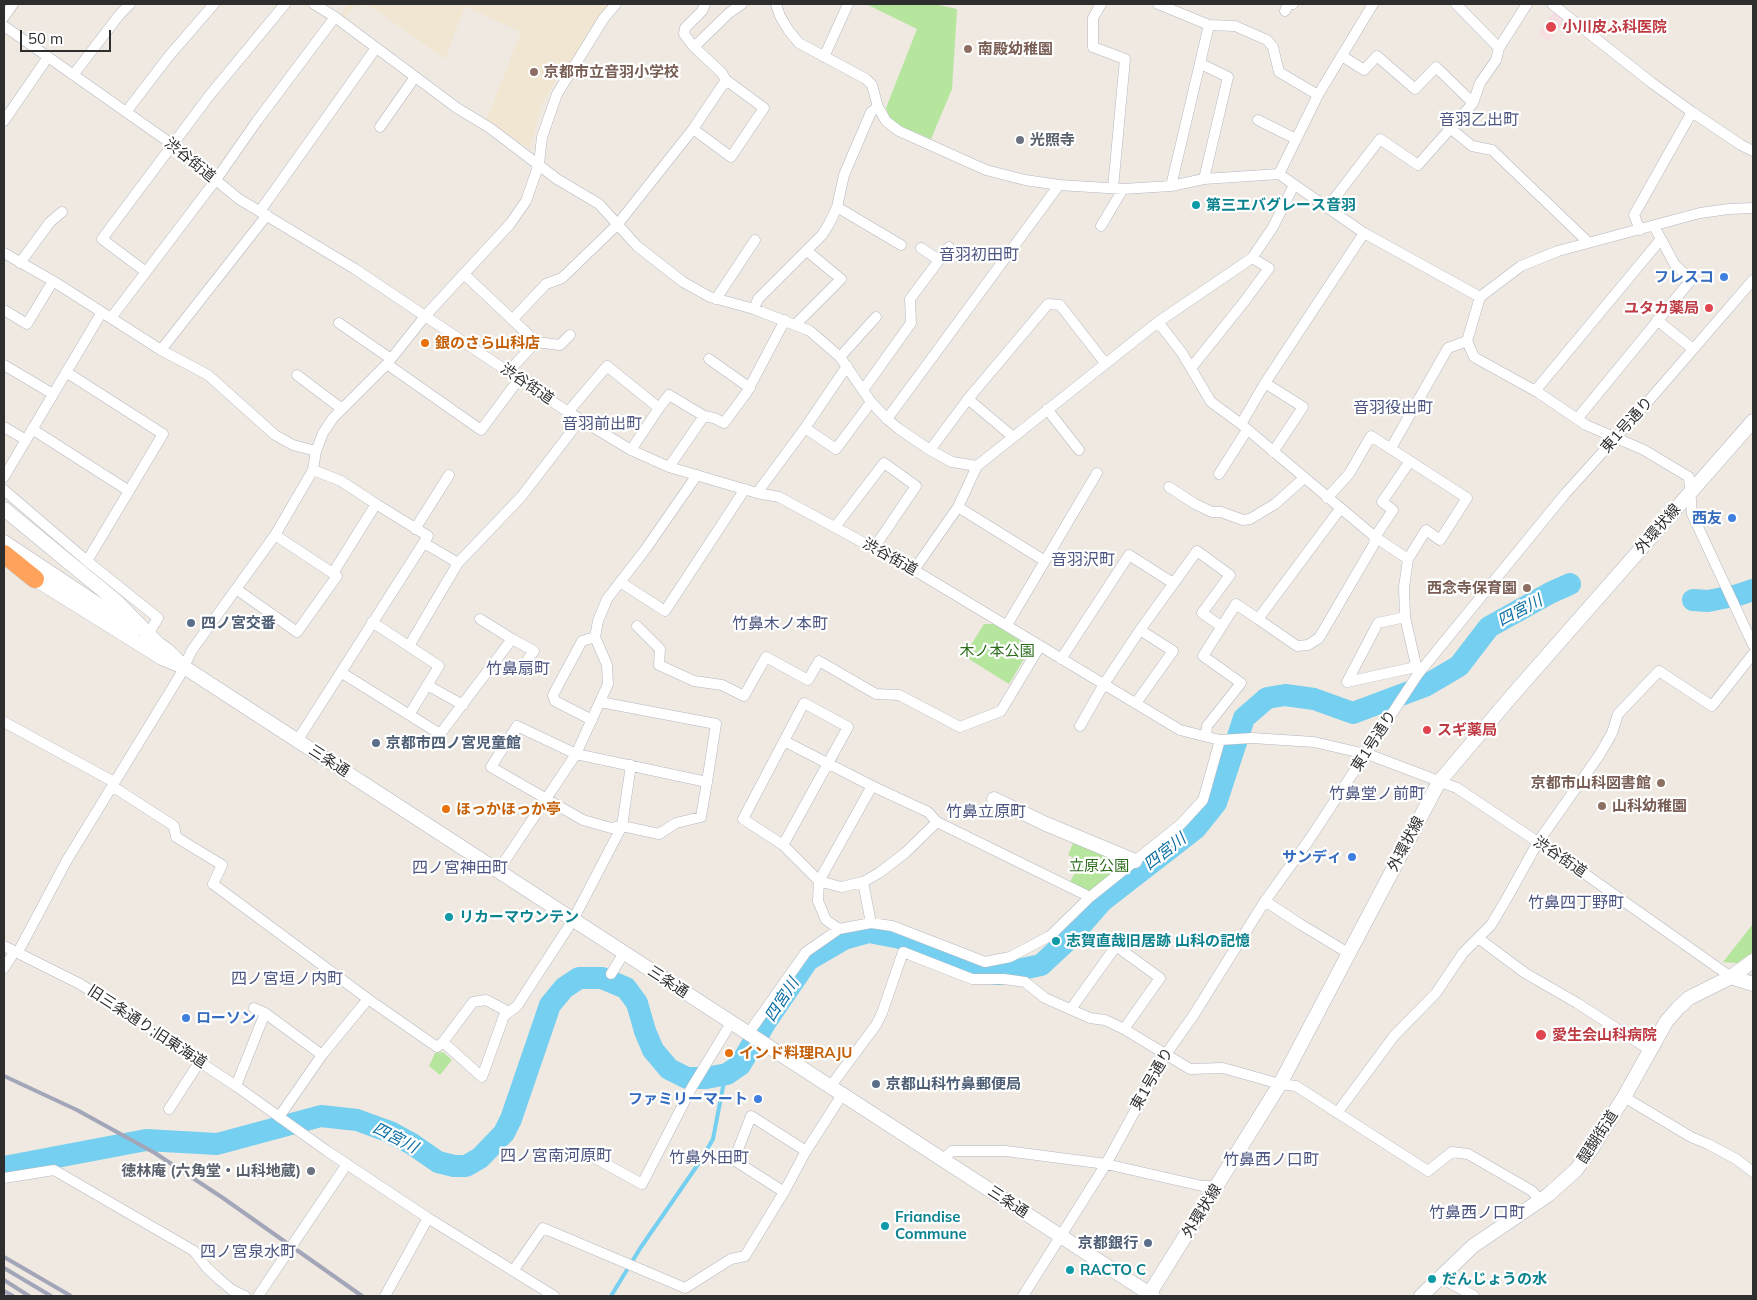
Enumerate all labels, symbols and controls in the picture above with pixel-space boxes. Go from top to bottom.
place label: 小川皮ふ科医院 [1562,18,1667,36]
scale bar [22,20,114,52]
marker: 小川皮ふ科医院 [1544,20,1558,34]
text: 50 m [28,29,63,48]
place label: 南殿幼稚園 [978,40,1053,58]
marker: 南殿幼稚園 [962,43,974,55]
place label: 京都市立音羽小学校 [544,63,679,81]
marker: 京都市立音羽小学校 [528,66,540,78]
district label: 音羽乙出町 [1439,110,1519,130]
place label: 光照寺 [1030,131,1075,149]
street label: 渋谷街道 [161,134,219,186]
marker: 光照寺 [1014,134,1026,146]
place label: 第三エバグレース音羽 [1206,196,1356,214]
marker: 第三エバグレース音羽 [1190,199,1202,211]
district label: 音羽初田町 [939,245,1019,265]
place label: フレスコ [1654,268,1714,286]
marker: フレスコ [1718,271,1730,283]
place label: ユタカ薬局 [1624,299,1699,317]
marker: ユタカ薬局 [1703,302,1715,314]
place label: 銀のさら山科店 [435,334,540,352]
marker: 銀のさら山科店 [419,337,431,349]
street label: 渋谷街道 [497,360,557,408]
street label: 東1号通り [1597,393,1657,457]
district label: 音羽役出町 [1353,398,1433,418]
district label: 音羽前出町 [562,414,642,434]
street label: 外環状線 [1632,500,1684,558]
place label: 西友 [1692,509,1722,527]
marker: 西友 [1726,512,1738,524]
street label: 渋谷街道 [859,535,921,579]
district label: 音羽沢町 [1051,550,1115,570]
place label: 西念寺保育園 [1427,579,1517,597]
marker: 西念寺保育園 [1521,582,1533,594]
water label: 四宮川 [1494,591,1546,631]
place label: 四ノ宮交番 [201,614,276,632]
district label: 竹鼻木ノ本町 [732,614,828,634]
marker: 四ノ宮交番 [185,617,197,629]
park label: 木ノ本公園 [960,642,1034,660]
district label: 竹鼻扇町 [486,659,550,679]
street label: 東1号通り [1348,707,1400,775]
place label: スギ薬局 [1437,721,1497,739]
marker: スギ薬局 [1421,724,1433,736]
place label: 京都市四ノ宮児童館 [386,734,521,752]
marker: 京都市四ノ宮児童館 [370,737,382,749]
street label: 三条通 [305,741,353,781]
place label: 京都市山科図書館 [1531,774,1651,792]
marker: 京都市山科図書館 [1655,777,1667,789]
district label: 竹鼻堂ノ前町 [1329,784,1425,804]
place label: 山科幼稚園 [1612,797,1687,815]
place label: ほっかほっか亭 [456,800,561,818]
marker: 山科幼稚園 [1596,800,1608,812]
district label: 竹鼻立原町 [946,802,1026,822]
marker: ほっかほっか亭 [440,803,452,815]
street label: 外環状線 [1384,813,1428,875]
water label: 四宮川 [1140,830,1190,874]
street label: 渋谷街道 [1530,833,1590,881]
place label: サンディ [1282,848,1342,866]
marker: サンディ [1346,851,1358,863]
park label: 立原公園 [1069,857,1129,875]
district label: 四ノ宮神田町 [412,858,508,878]
district label: 竹鼻四丁野町 [1528,893,1624,913]
place label: リカーマウンテン [459,908,579,926]
marker: リカーマウンテン [443,911,455,923]
place label: 志賀直哉旧居跡 山科の記憶 [1066,932,1250,950]
marker: 志賀直哉旧居跡 山科の記憶 [1050,935,1062,947]
street label: 三条通 [644,962,692,1002]
district label: 四ノ宮垣ノ内町 [231,969,343,989]
water label: 四宮川 [761,975,803,1025]
street label: 旧三条通り;旧東海道 [84,982,210,1072]
place label: ローソン [196,1009,256,1027]
marker: ローソン [180,1012,192,1024]
place label: 愛生会山科病院 [1552,1026,1657,1044]
marker: 愛生会山科病院 [1534,1028,1548,1042]
place label: インド料理RAJU [739,1044,852,1062]
street label: 東1号通り [1127,1045,1177,1113]
marker: インド料理RAJU [723,1047,735,1059]
place label: 京都山科竹鼻郵便局 [886,1075,1021,1093]
marker: 京都山科竹鼻郵便局 [870,1078,882,1090]
place label: ファミリーマート [628,1090,748,1108]
marker: ファミリーマート [752,1093,764,1105]
street label: 醍醐街道 [1574,1107,1622,1167]
water label: 四宮川 [369,1119,421,1157]
district label: 四ノ宮南河原町 [500,1146,612,1166]
district label: 竹鼻外田町 [669,1148,749,1168]
district label: 竹鼻西ノ口町 [1223,1150,1319,1170]
place label: 徳林庵 (六角堂・山科地蔵) [121,1162,301,1180]
marker: 徳林庵 (六角堂・山科地蔵) [305,1165,317,1177]
street label: 外環状線 [1178,1181,1226,1241]
street label: 三条通 [984,1182,1032,1222]
district label: 竹鼻西ノ口町 [1429,1203,1525,1223]
place label: Friandise Commune [895,1208,967,1243]
marker: Friandise Commune [879,1220,891,1232]
place label: 京都銀行 [1078,1234,1138,1252]
marker: 京都銀行 [1142,1237,1154,1249]
district label: 四ノ宮泉水町 [200,1242,296,1262]
place label: RACTO C [1080,1261,1146,1279]
marker: RACTO C [1064,1264,1076,1276]
place label: だんじょうの水 [1442,1270,1547,1288]
marker: だんじょうの水 [1426,1273,1438,1285]

